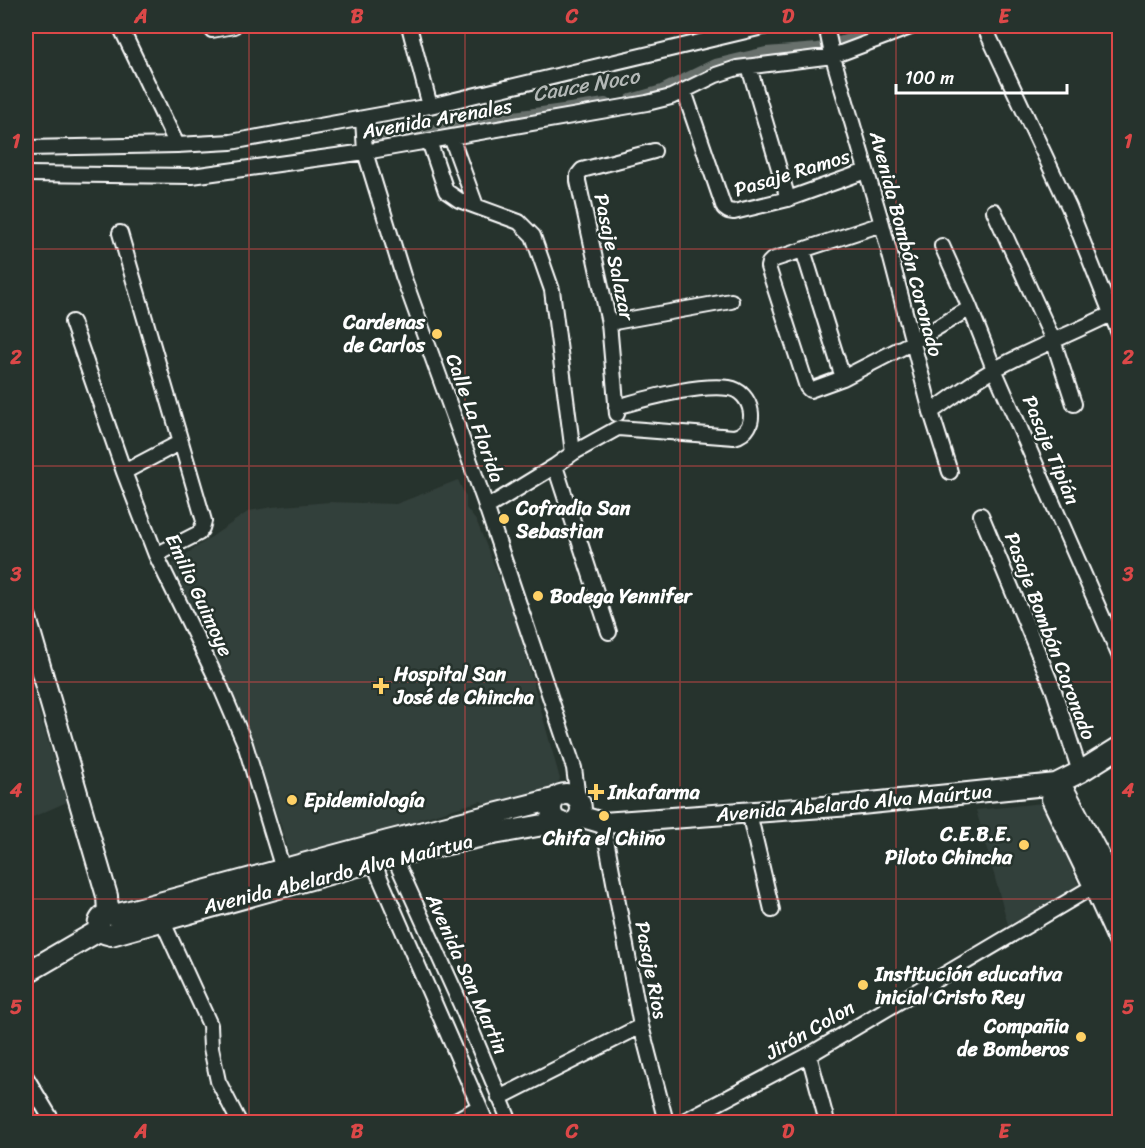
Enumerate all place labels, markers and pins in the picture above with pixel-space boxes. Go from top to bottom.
place label: Cardenas de Carlos [342,305,426,363]
marker: Cardenas de Carlos [430,327,444,341]
place label: Cofradia San Sebastian [515,491,631,549]
marker: Cofradia San Sebastian [497,512,511,526]
place label: Bodega Yennifer [550,579,694,614]
marker: Bodega Yennifer [531,589,545,603]
place label: Hospital San José de Chincha [393,657,534,715]
marker: Hospital San José de Chincha [372,677,390,695]
place label: Inkafarma [607,775,701,810]
place label: Epidemiología [304,783,426,818]
marker: Inkafarma [589,785,603,799]
marker: Epidemiología [285,793,299,807]
marker: Chifa el Chino [597,809,611,823]
place label: C.E.B.E. Piloto Chincha [885,817,1013,875]
place label: Chifa el Chino [542,821,666,856]
marker: C.E.B.E. Piloto Chincha [1017,838,1031,852]
place label: Institución educativa inicial Cristo Rey [874,957,1063,1015]
marker: Institución educativa inicial Cristo Rey [856,978,870,992]
place label: Compañia de Bomberos [957,1009,1070,1067]
marker: Compañia de Bomberos [1074,1030,1088,1044]

